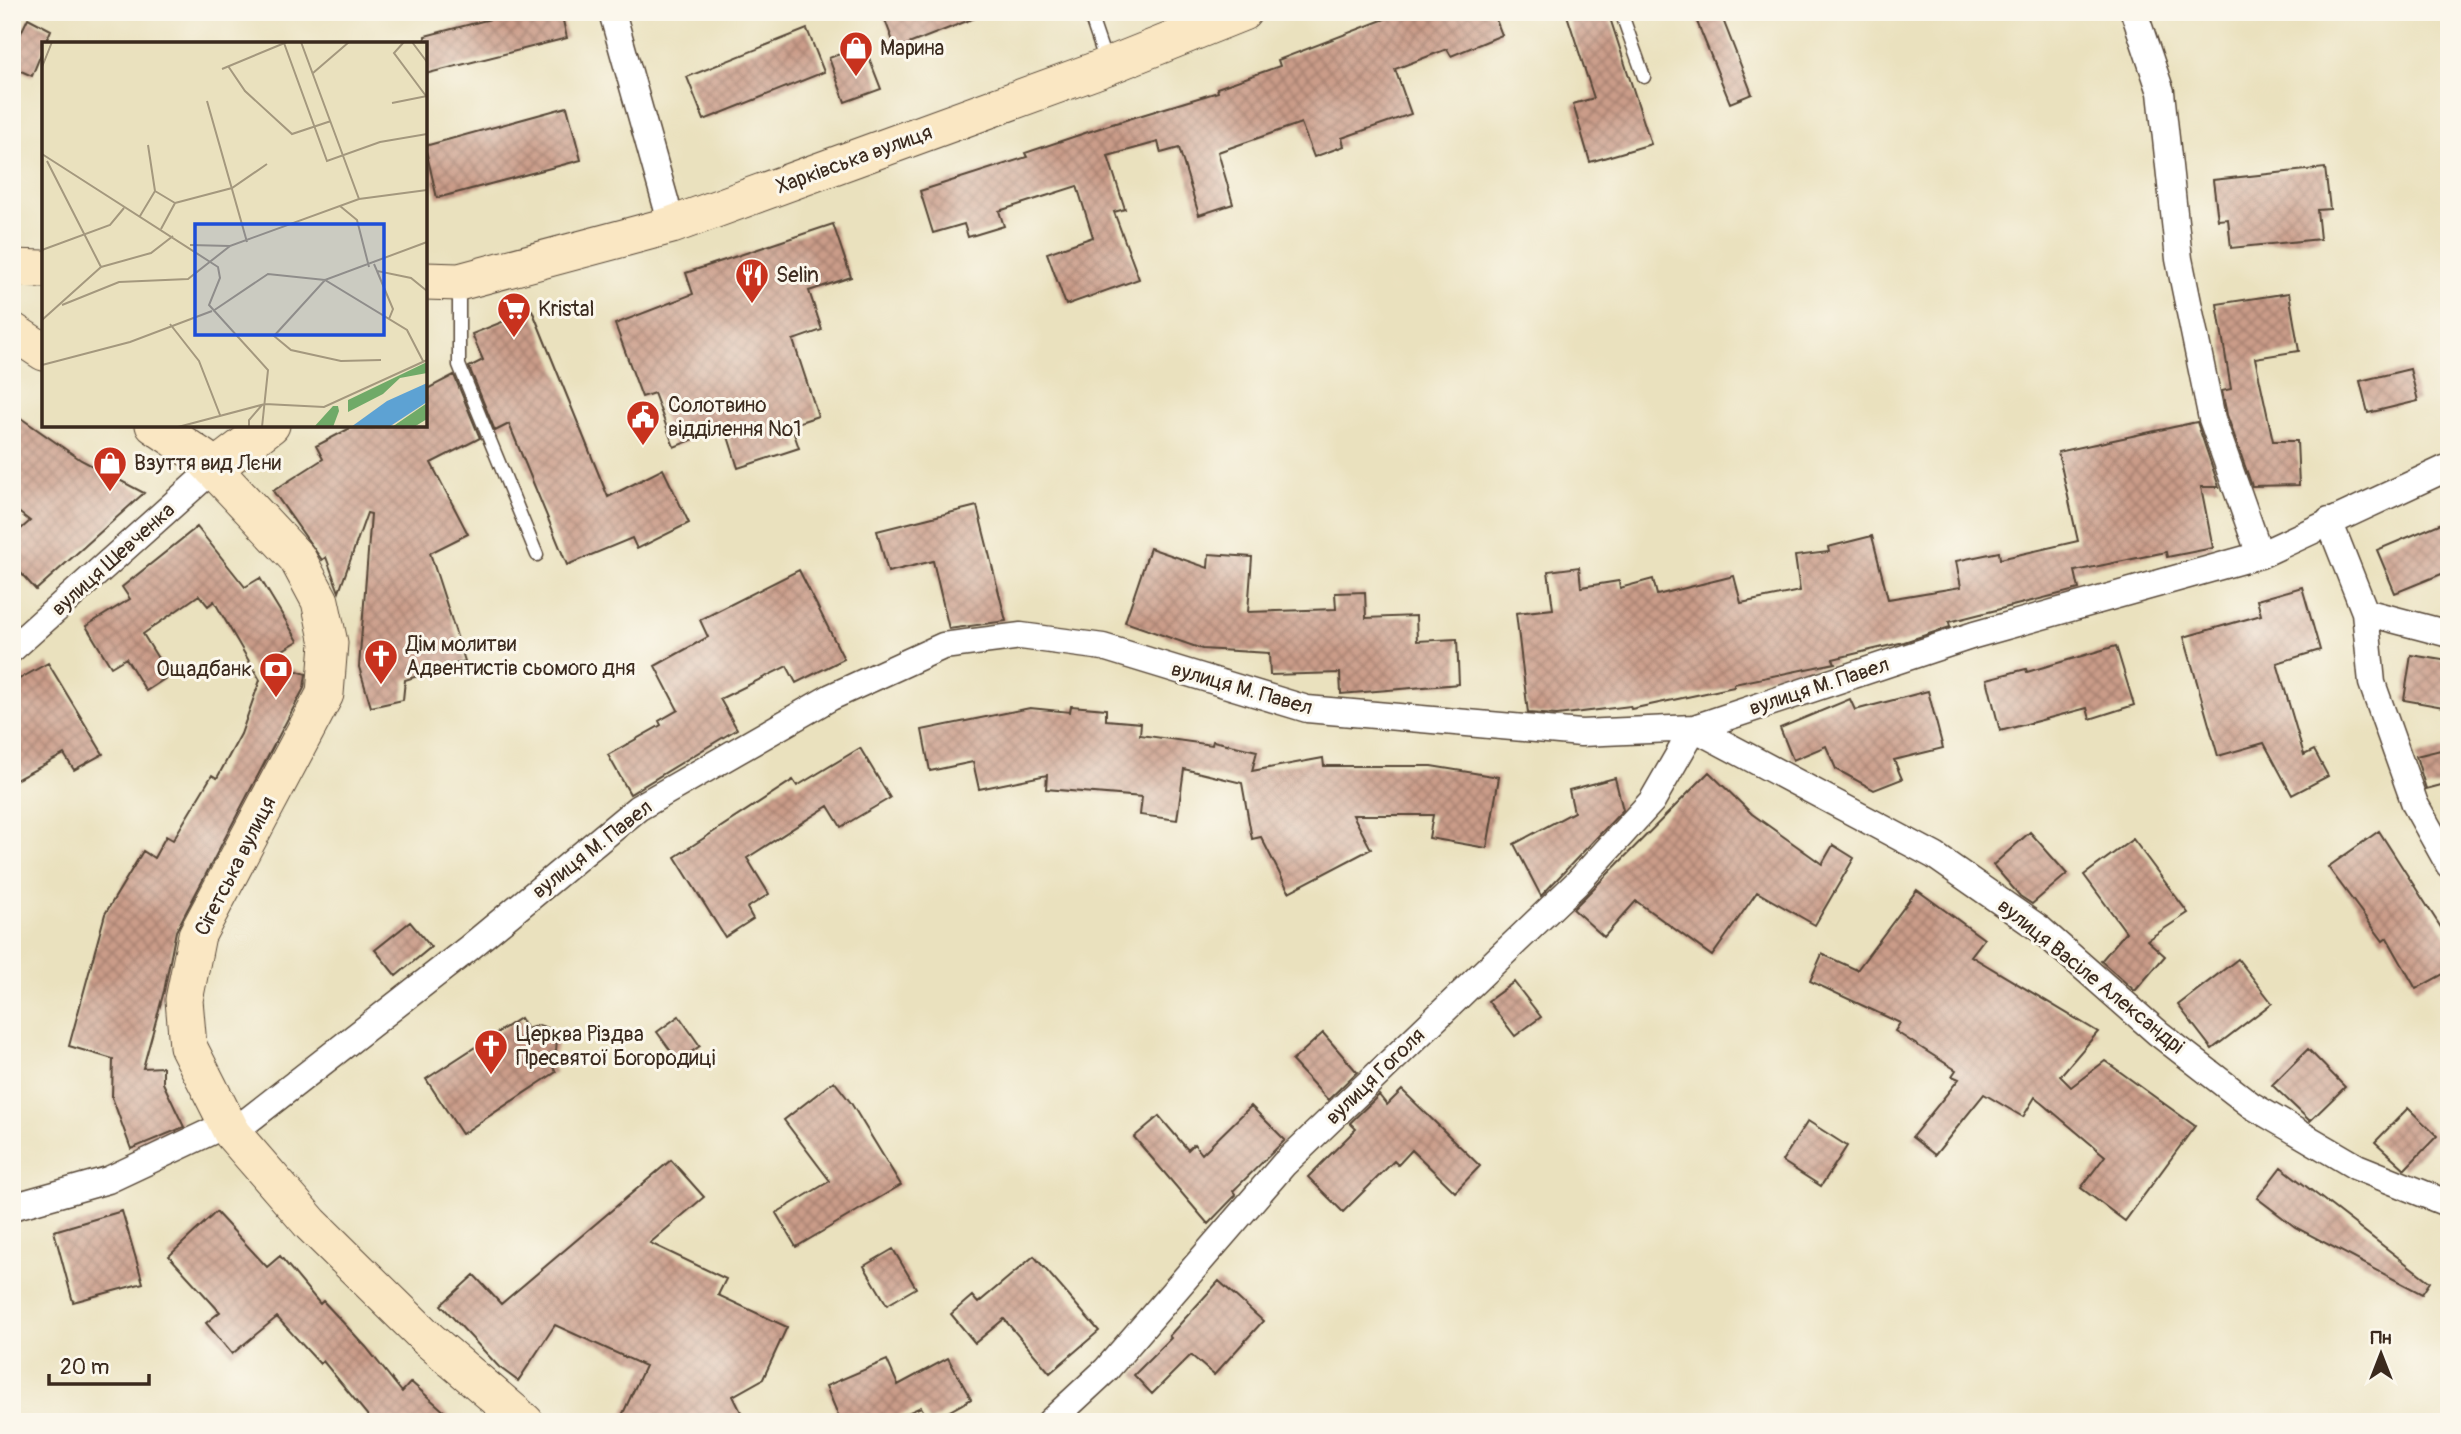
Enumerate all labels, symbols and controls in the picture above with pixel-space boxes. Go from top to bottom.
shop icon: Марина [837,29,875,78]
place label: Марина [880,35,944,62]
inset map [42,42,427,427]
street label: Харківська вулиця [772,119,936,200]
restaurant icon: Selin [733,256,771,305]
place label: Selin [776,262,819,289]
supermarket icon: Kristal [495,290,533,339]
place label: Kristal [538,296,595,323]
place label: Солотвино відділення №1 [668,392,801,443]
public building icon: Солотвино відділення №1 [624,398,662,447]
shop icon: Взуття вид Лєни [91,444,129,493]
place label: Взуття вид Лєни [134,450,281,477]
street label: вулиця Шевченка [46,497,181,622]
place label: Дім молитви Адвентистів сьомого дня [405,631,635,682]
church icon: Дім молитви Адвентистів сьомого дня [362,637,400,686]
bank icon: Ощадбанк [257,650,295,699]
street label: вулиця М. Павел [1746,651,1893,722]
street label: вулиця М. Павел [1168,655,1316,722]
place label: Ощадбанк [156,656,252,683]
street label: Сігетська вулиця [189,792,282,940]
street label: вулиця М. Павел [527,794,658,905]
street label: вулиця Васіле Александрі [1992,893,2190,1060]
place label: Церква Різдва Пресвятої Богородиці [516,1021,716,1072]
street label: вулиця Гоголя [1320,1022,1431,1131]
church icon: Церква Різдва Пресвятої Богородиці [472,1027,510,1076]
north arrow [2346,1318,2416,1388]
text: Пн [2371,1326,2391,1350]
scale bar [49,1343,149,1387]
text: 20 m [60,1354,109,1381]

